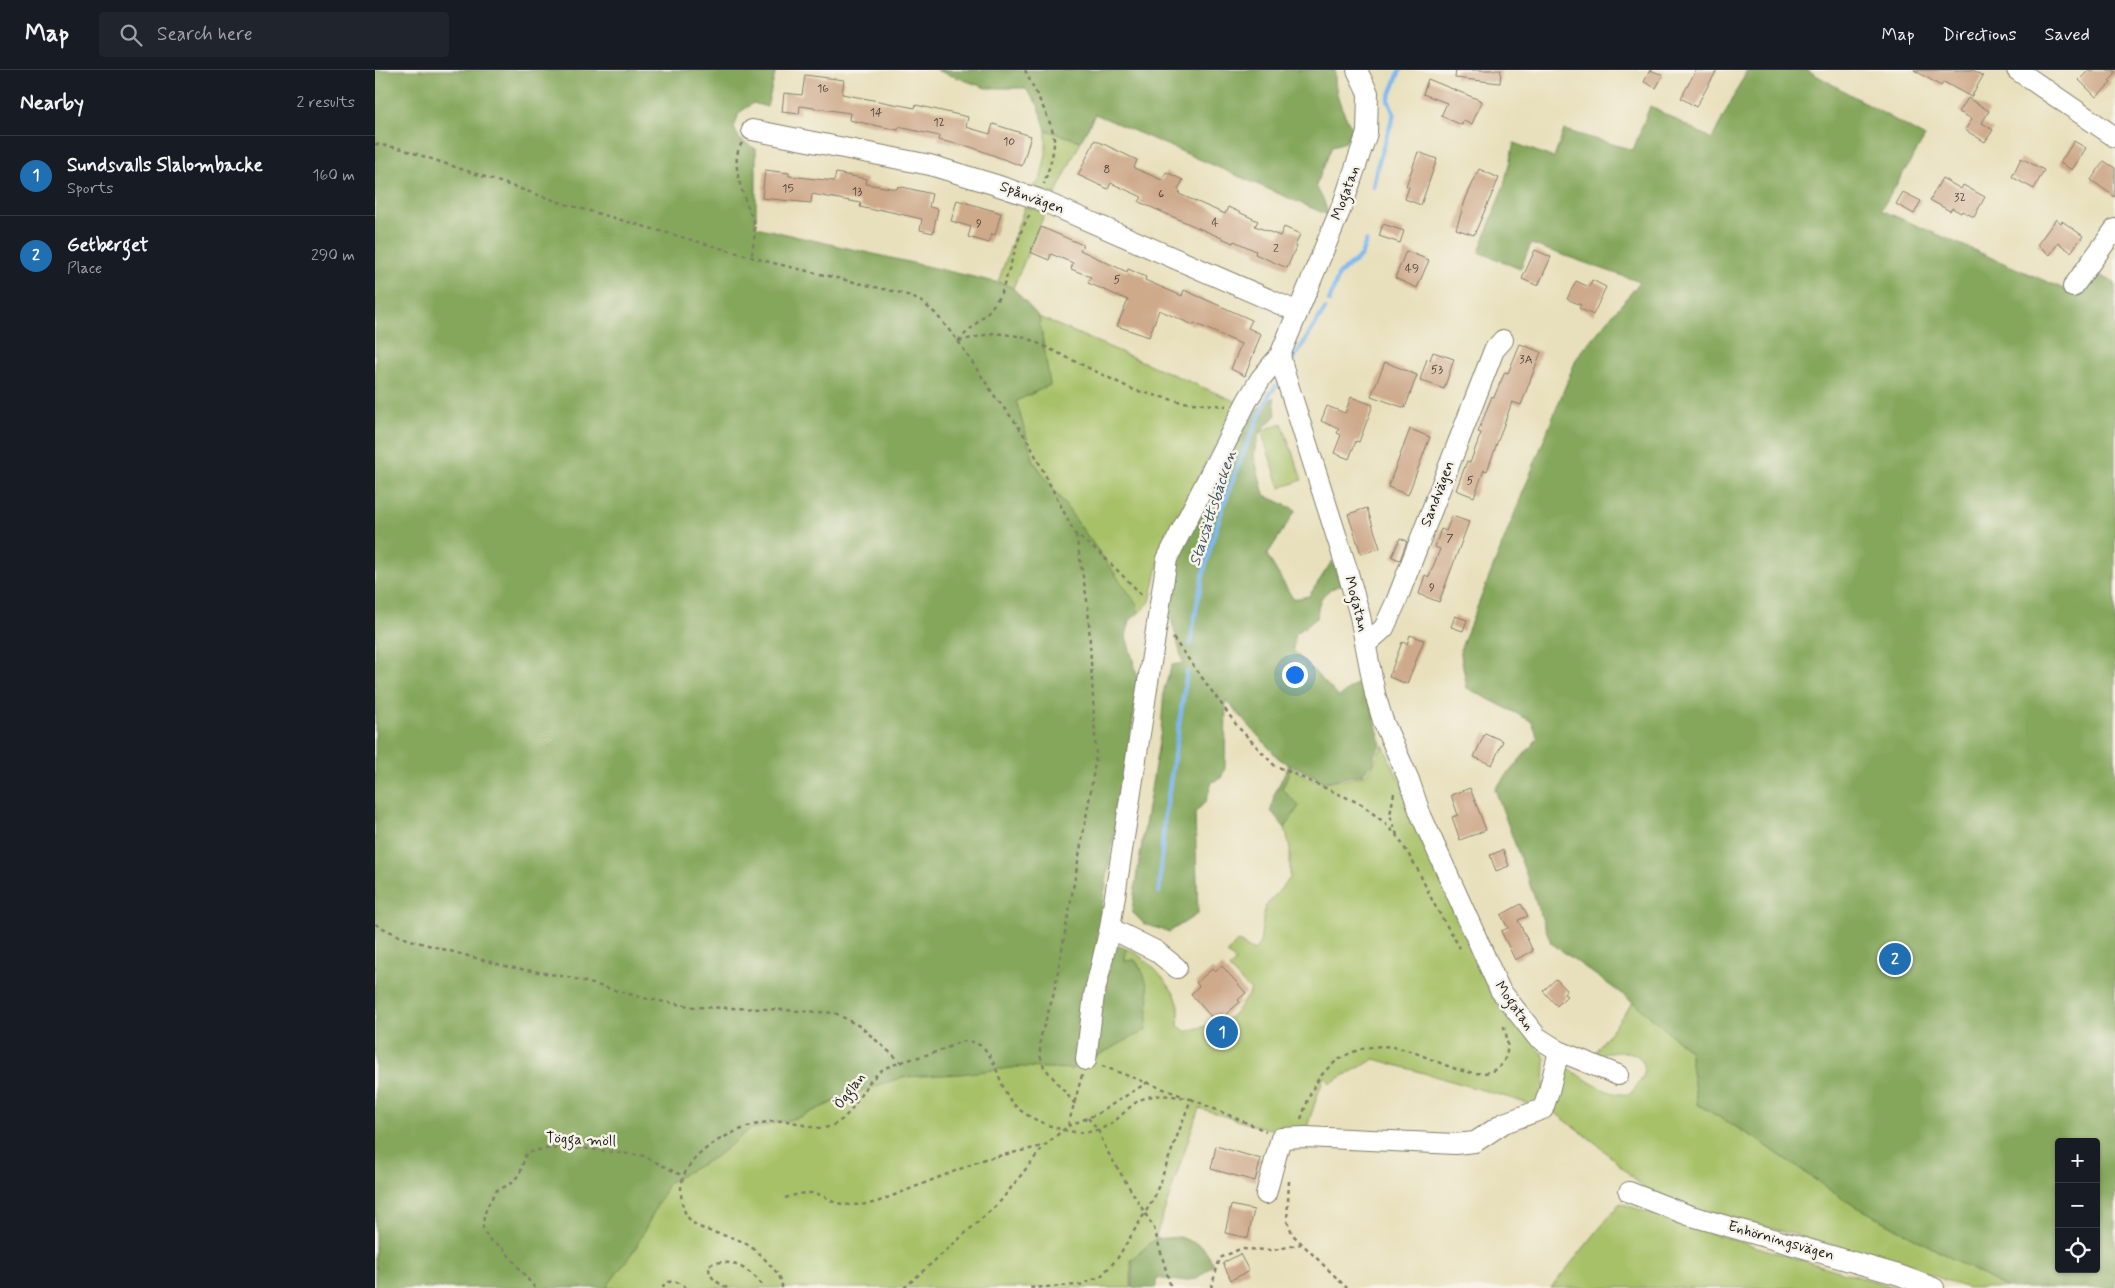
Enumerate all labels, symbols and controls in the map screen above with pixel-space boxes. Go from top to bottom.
search box [99,12,449,57]
text: Map [25,19,69,50]
icon: search [117,21,145,49]
text: Search here [157,22,253,47]
text: Map [1882,23,1915,47]
text: Directions [1943,23,2017,47]
text: Saved [2045,23,2090,47]
house number: 16 [817,81,829,97]
text: Nearby [20,89,84,117]
text: 2 results [297,92,355,113]
house number: 14 [870,105,882,121]
house number: 12 [933,115,945,131]
house number: 10 [1003,134,1015,150]
text: Sundsvalls Slalombacke [67,153,263,178]
house number: 8 [1104,162,1110,178]
street label: Mogatan [1327,163,1366,223]
text: 1 [32,165,40,186]
text: 160 m [312,165,355,186]
street label: Spånvägen [997,177,1067,219]
text: Sports [67,178,113,199]
house number: 15 [782,181,794,197]
house number: 13 [852,184,862,200]
house number: 6 [1158,186,1164,202]
house number: 32 [1954,190,1966,206]
house number: 4 [1212,215,1219,231]
house number: 9 [976,216,982,232]
text: Getberget [67,233,148,258]
house number: 2 [1273,241,1279,257]
text: 2 [32,245,40,266]
text: 290 m [311,245,355,266]
text: Place [67,258,102,279]
house number: 49 [1405,261,1419,277]
house number: 5 [1113,272,1121,288]
house number: 3A [1519,352,1533,368]
house number: 53 [1431,362,1443,378]
water label: Stavsättsbäcken [1184,447,1242,569]
street label: Sandvägen [1416,458,1460,530]
house number: 5 [1466,473,1474,489]
house number: 7 [1446,531,1454,547]
street label: Mogatan [1338,574,1373,634]
house number: 9 [1429,580,1435,596]
your location [1282,662,1308,688]
pin: 2 [1879,940,1911,978]
street label: Mogatan [1489,977,1538,1035]
pin: 1 [1206,1013,1238,1051]
street label: Ögglan [830,1069,871,1114]
street label: Tögga möll [545,1128,617,1153]
map controls [2055,1138,2100,1273]
button: + [2055,1138,2100,1183]
button: − [2055,1183,2100,1228]
street label: Enhörningsvägen [1726,1216,1836,1266]
button: locate [2055,1228,2100,1273]

